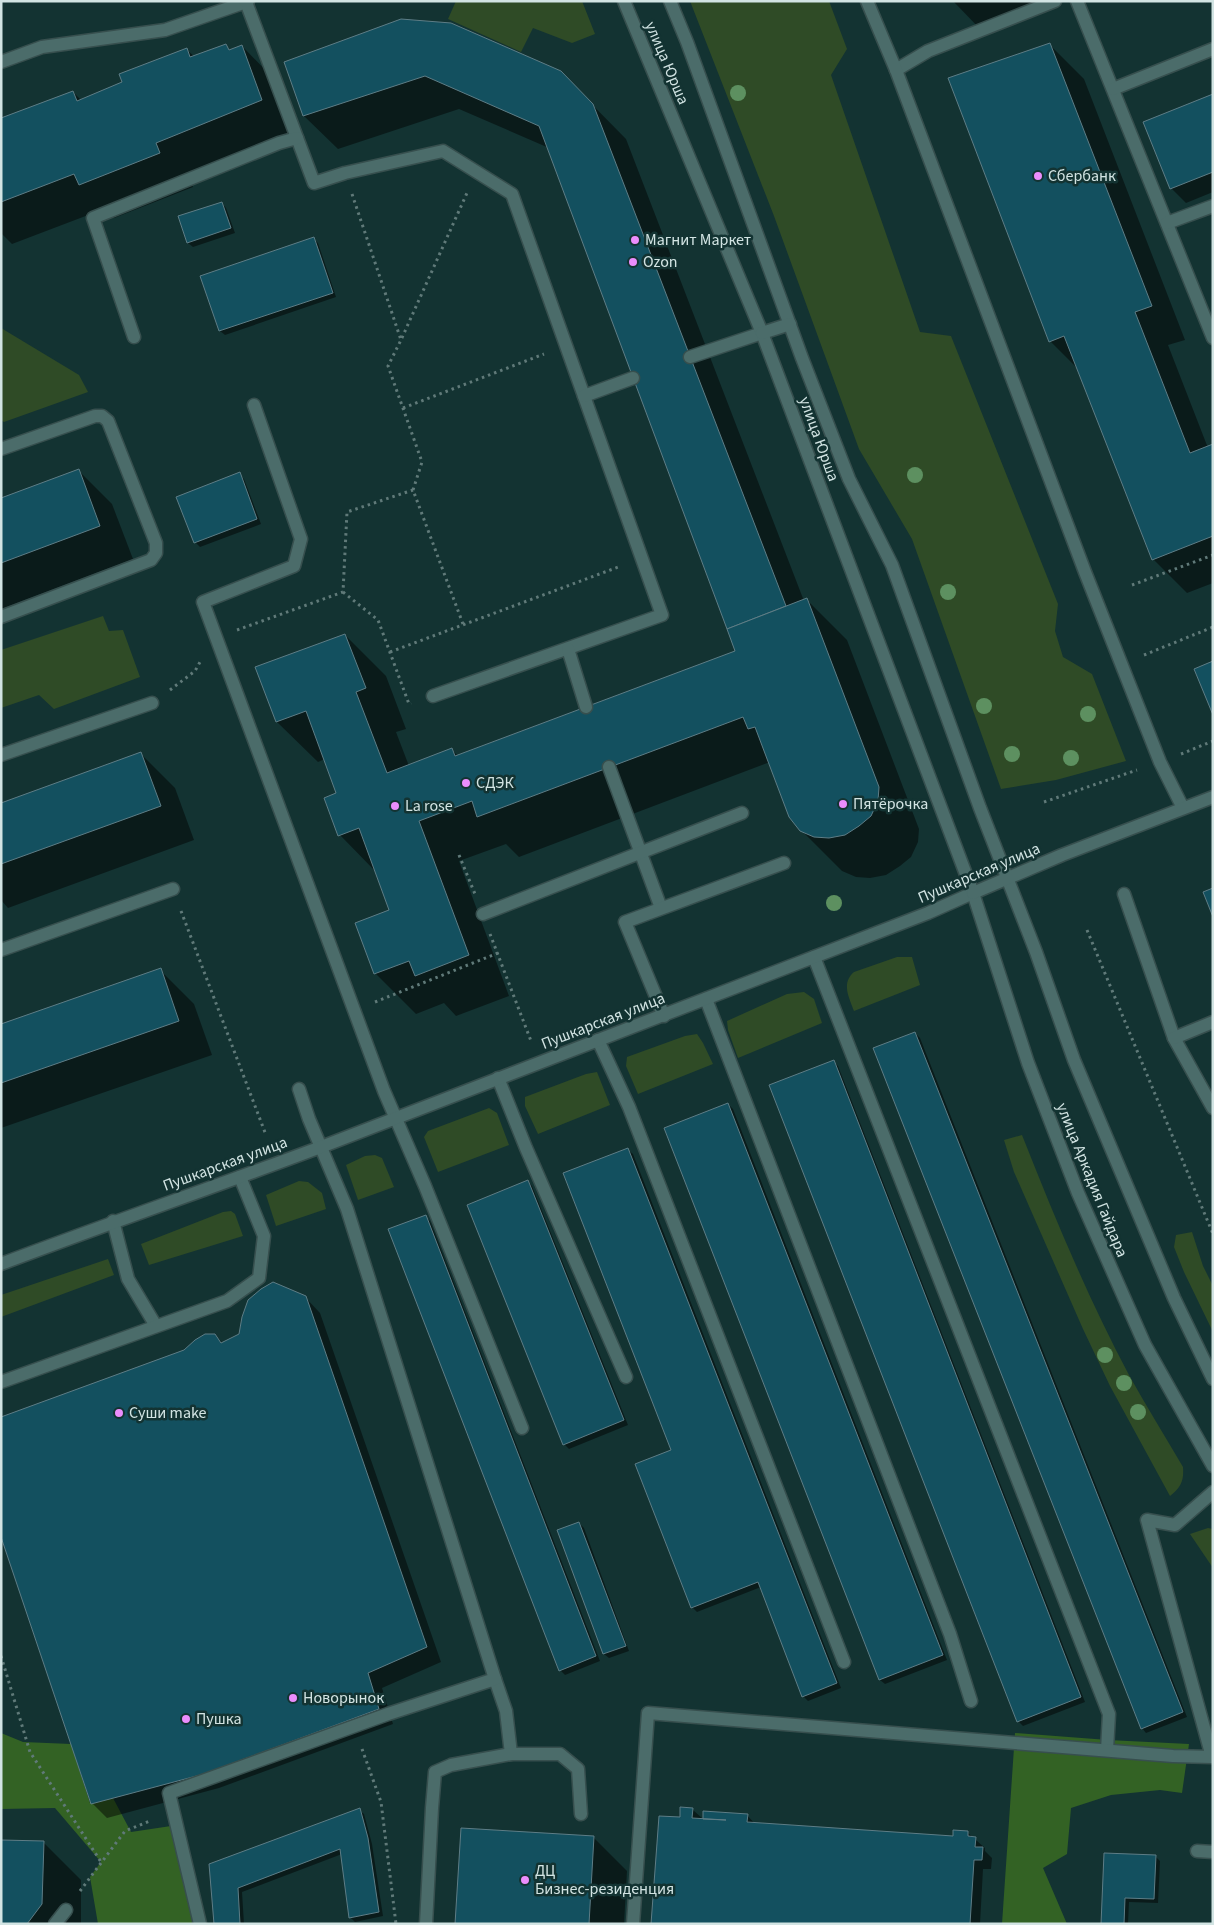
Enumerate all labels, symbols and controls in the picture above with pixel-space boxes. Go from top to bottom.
street label: улица Юрша [640,18,694,108]
place label: Сбербанк [1048,165,1116,187]
marker: Сбербанк [1032,170,1044,182]
place label: Магнит Маркет [645,229,751,251]
marker: Магнит Маркет [629,234,641,246]
place label: Ozon [643,251,678,273]
marker: Ozon [627,256,639,268]
street label: улица Юрша [794,394,844,484]
place label: СДЭК [476,772,514,794]
marker: СДЭК [460,777,472,789]
place label: Пятёрочка [853,793,928,815]
place label: La rose [405,795,453,817]
marker: Пятёрочка [837,798,849,810]
marker: La rose [389,800,401,812]
street label: Пушкарская улица [914,837,1044,909]
street label: Пушкарская улица [538,987,668,1055]
street label: улица Аркадия Гайдара [1051,1100,1133,1260]
street label: Пушкарская улица [160,1131,290,1197]
place label: Суши make [129,1402,207,1424]
marker: Суши make [113,1407,125,1419]
place label: Новорынок [303,1687,384,1709]
marker: Новорынок [287,1692,299,1704]
place label: Пушка [196,1708,242,1730]
marker: Пушка [180,1713,192,1725]
place label: ДЦ Бизнес-резиденция [535,1860,674,1900]
marker: ДЦ Бизнес-резиденция [519,1874,531,1886]

